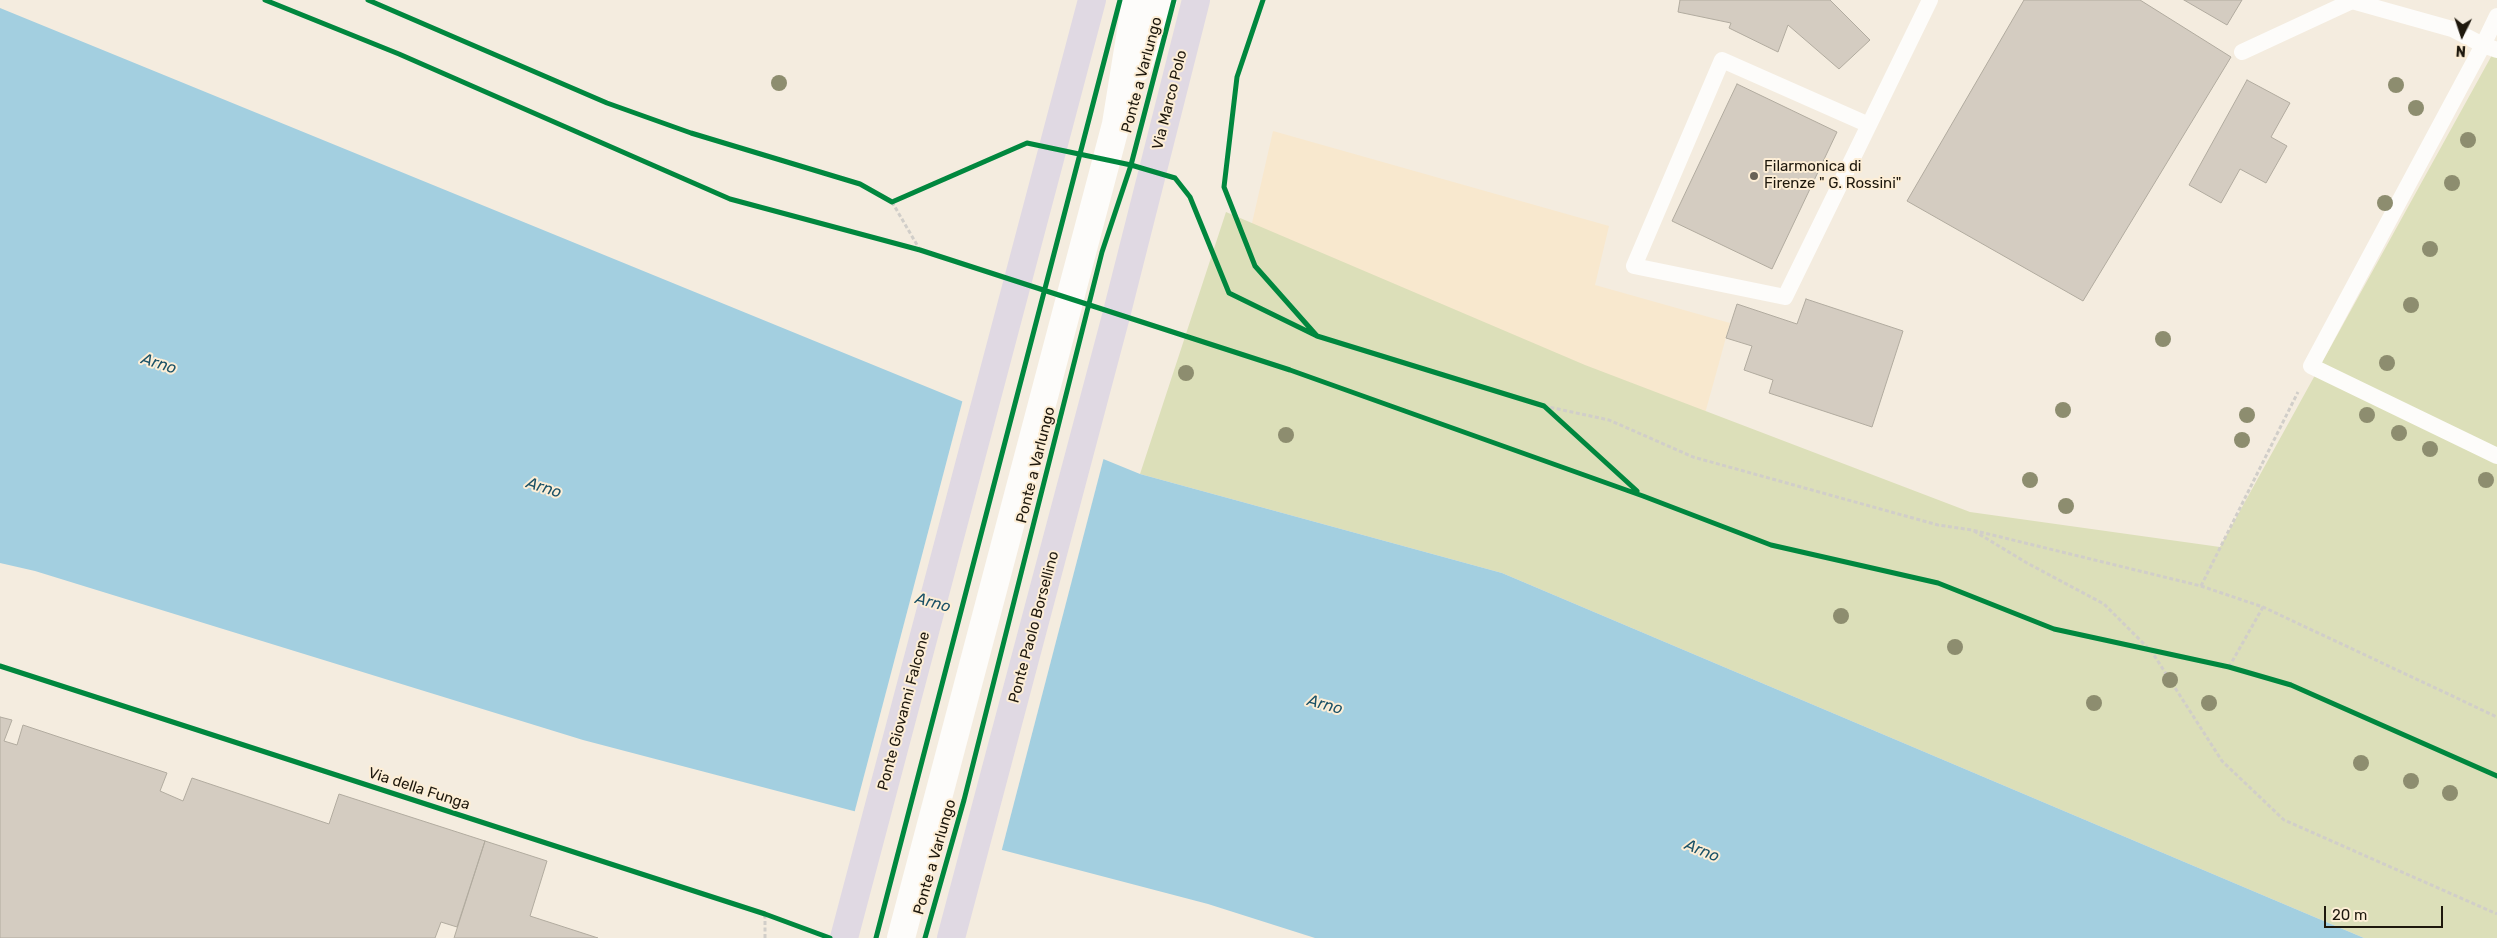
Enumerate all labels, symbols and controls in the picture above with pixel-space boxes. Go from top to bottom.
north arrow [2437,10,2487,60]
street label: Ponte a Varlungo [1118,15,1166,135]
text: N [2455,42,2467,59]
street label: Via Marco Polo [1149,48,1191,152]
place label: Filarmonica di Firenze " G. Rossini" [1764,158,1901,193]
marker: Filarmonica di Firenze " G. Rossini" [1748,170,1760,182]
water label: Arno [139,349,179,379]
street label: Ponte a Varlungo [1013,405,1059,525]
water label: Arno [524,473,564,503]
street label: Ponte Paolo Borsellino [1005,549,1063,705]
water label: Arno [913,589,953,617]
street label: Ponte Giovanni Falcone [874,630,934,792]
water label: Arno [1305,691,1345,719]
street label: Via della Funga [366,764,472,814]
street label: Ponte a Varlungo [910,797,960,917]
water label: Arno [1682,835,1722,867]
scale bar [2327,896,2446,928]
text: 20 m [2332,906,2367,924]

